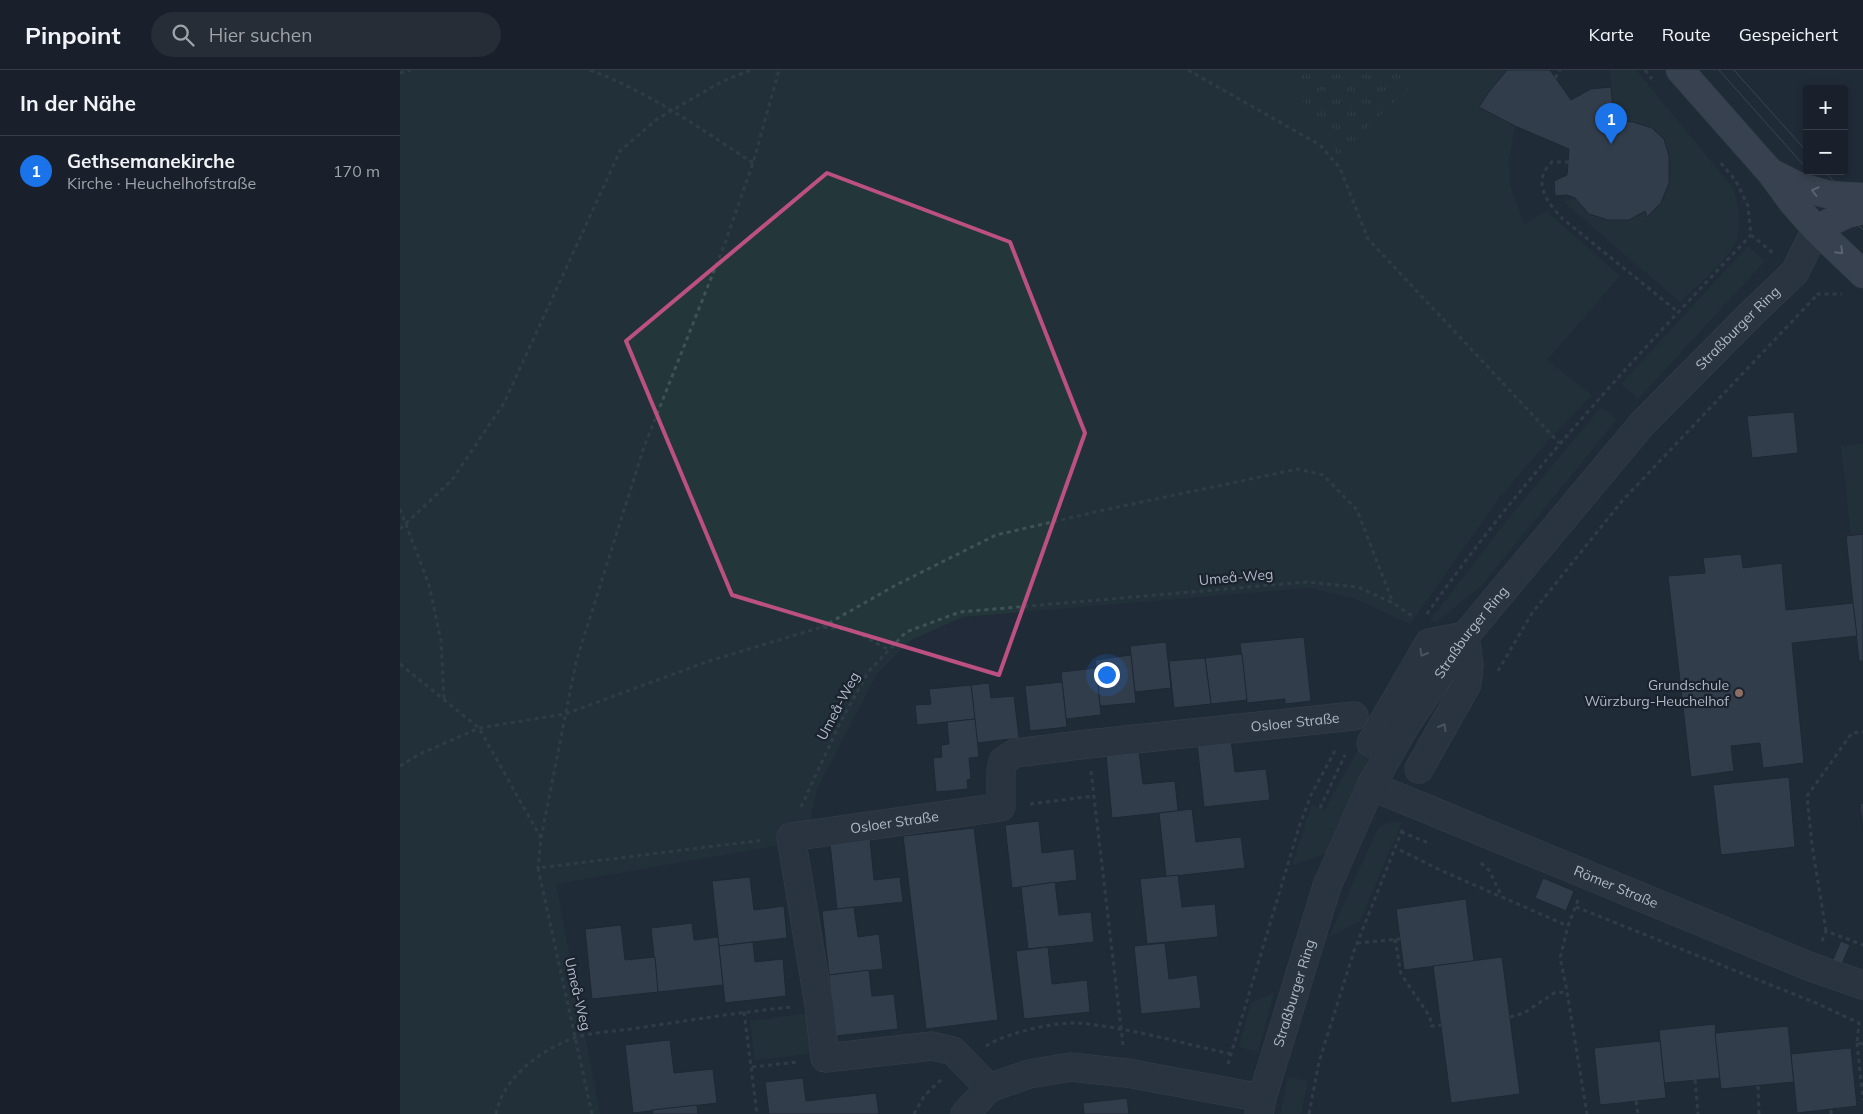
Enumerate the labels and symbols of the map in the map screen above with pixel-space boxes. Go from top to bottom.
pin: 1 [1595,103,1627,144]
one-way arrow [1811,186,1820,197]
one-way arrow [1834,245,1843,254]
street label: Straßburger Ring [1692,282,1784,374]
street label: Umeå-Weg [1198,565,1274,589]
street label: Straßburger Ring [1430,582,1512,682]
one-way arrow [1419,648,1429,657]
your location [1094,662,1120,688]
street label: Umeå-Weg [813,669,863,743]
place label: Grundschule Würzburg-Heuchelhof [1584,676,1729,710]
marker: Grundschule Würzburg-Heuchelhof [1733,687,1745,699]
street label: Osloer Straße [1250,709,1340,736]
one-way arrow [1437,723,1447,732]
street label: Osloer Straße [849,807,940,837]
street label: Römer Straße [1571,861,1661,912]
street label: Straßburger Ring [1269,937,1319,1049]
street label: Umeå-Weg [561,956,595,1032]

